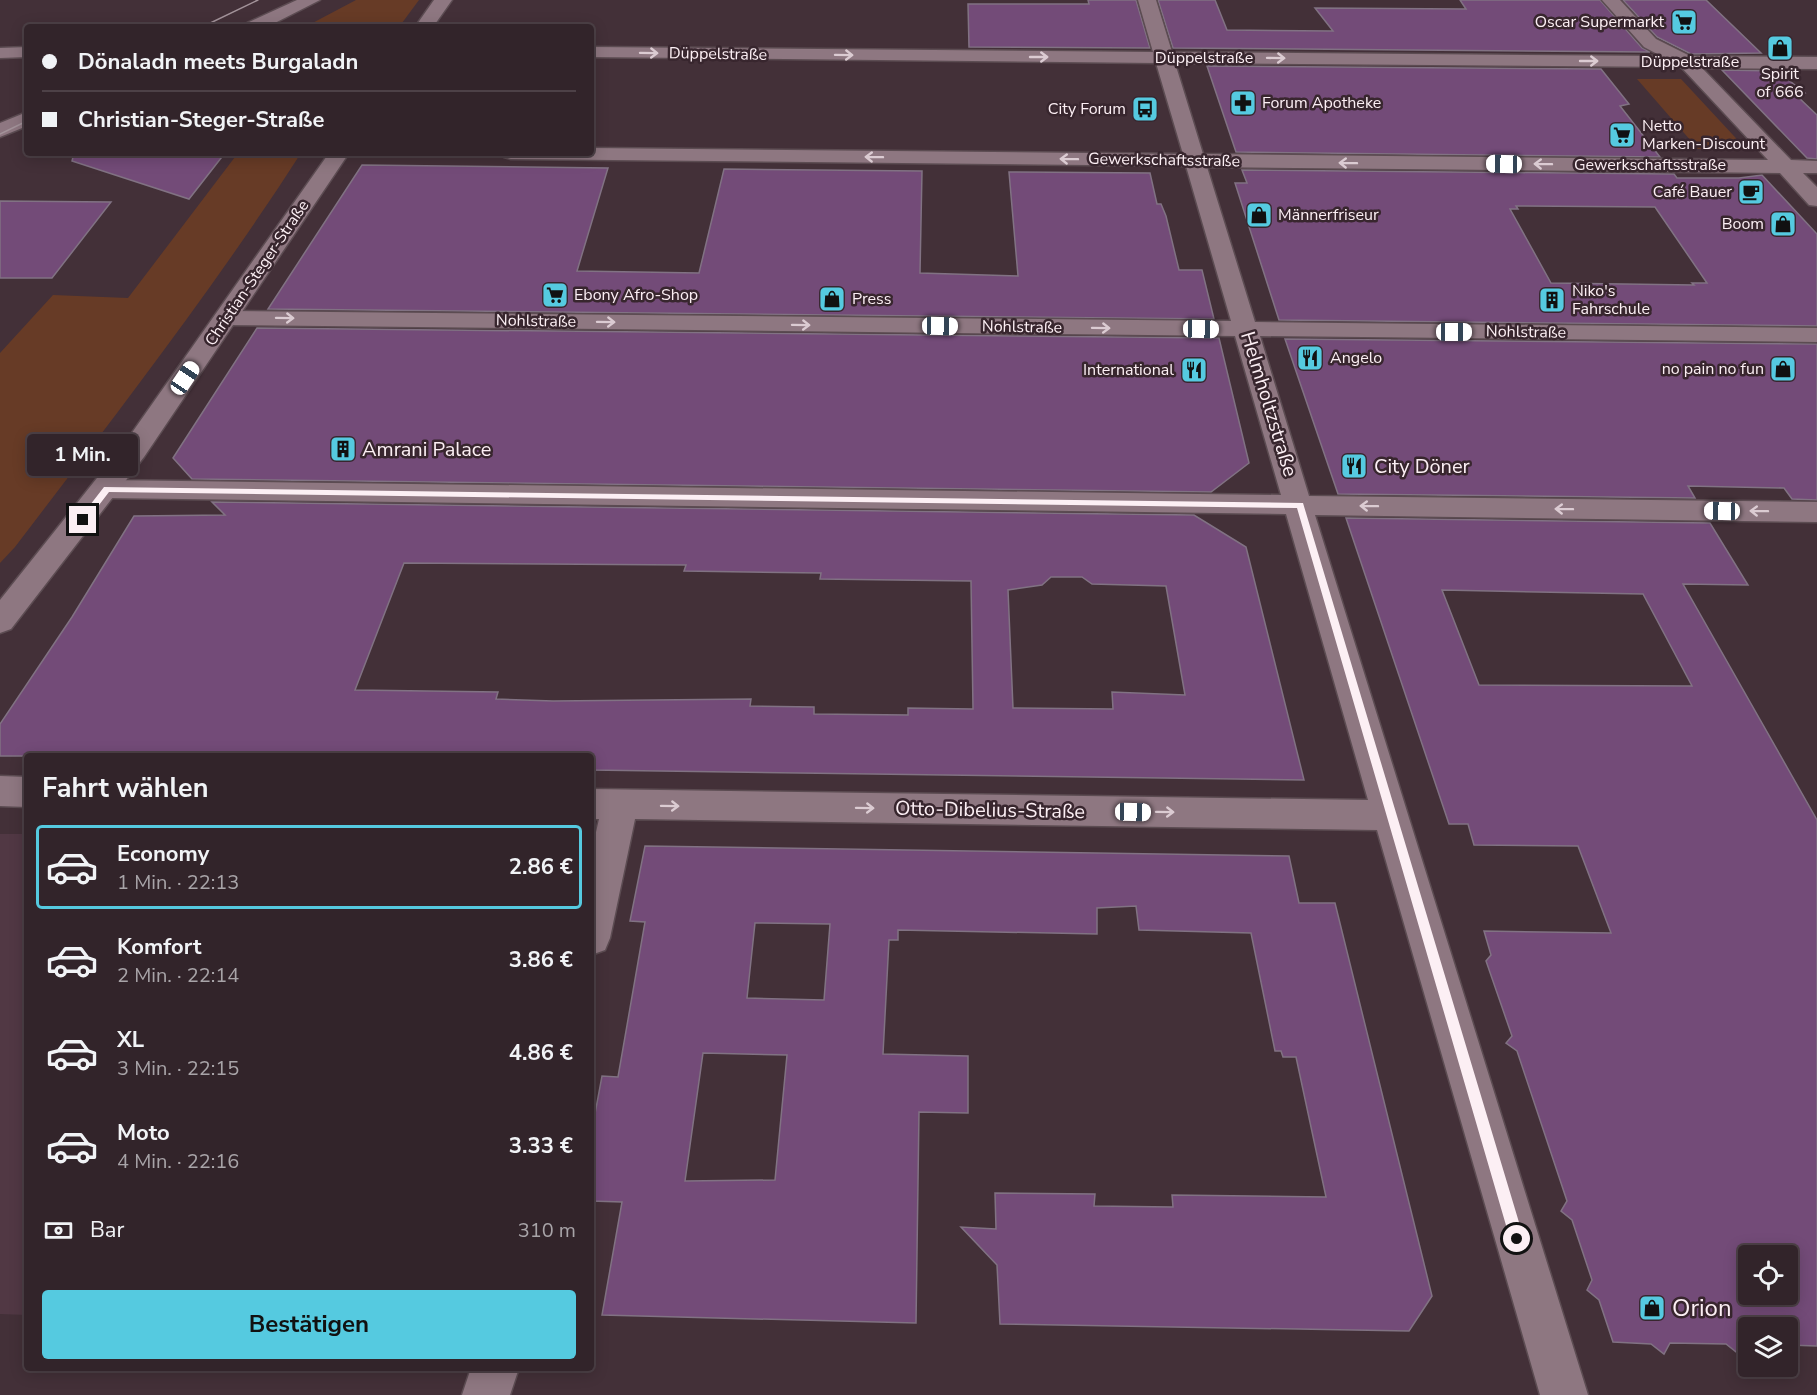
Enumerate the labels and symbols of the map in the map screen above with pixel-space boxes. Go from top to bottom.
supermarket icon: Oscar Supermarkt [1669,7,1699,37]
place label: Oscar Supermarkt [1535,11,1664,33]
shop icon: Spirit of 666 [1765,33,1795,63]
street label: Düppelstraße [669,42,767,66]
one-way arrow [639,47,659,59]
street label: Düppelstraße [1155,47,1253,69]
one-way arrow [834,49,854,61]
one-way arrow [1029,51,1049,63]
street label: Düppelstraße [1641,51,1739,73]
one-way arrow [1266,52,1286,64]
one-way arrow [1578,55,1598,67]
place label: Spirit of 666 [1756,63,1804,103]
pharmacy icon: Forum Apotheke [1228,88,1258,118]
place label: Forum Apotheke [1262,92,1381,114]
bus stop icon: City Forum [1130,94,1160,124]
place label: City Forum [1048,98,1126,120]
place label: Netto Marken-Discount [1642,115,1766,155]
supermarket icon: Netto Marken-Discount [1607,120,1637,150]
street label: Gewerkschaftsstraße [1088,148,1240,172]
one-way arrow [865,151,885,163]
one-way arrow [1060,153,1080,165]
street label: Gewerkschaftsstraße [1574,154,1726,176]
car [1486,155,1522,173]
one-way arrow [1339,157,1359,169]
one-way arrow [1534,159,1554,170]
cafe icon: Café Bauer [1736,177,1766,207]
place label: Café Bauer [1653,181,1732,203]
street label: Christian-Steger-Straße [200,196,314,350]
shop icon: Männerfriseur [1244,200,1274,230]
place label: Männerfriseur [1278,204,1379,226]
shop icon: Boom [1768,209,1798,239]
place label: Boom [1722,213,1764,235]
supermarket icon: Ebony Afro-Shop [540,280,570,310]
place label: Niko's Fahrschule [1572,280,1650,320]
place label: Ebony Afro-Shop [574,284,698,306]
shop icon: Press [817,284,847,314]
building icon: Niko's Fahrschule [1537,285,1567,315]
place label: Press [852,288,892,310]
street label: Nohlstraße [496,309,576,333]
one-way arrow [275,313,295,324]
street label: Nohlstraße [982,315,1062,339]
one-way arrow [596,316,616,328]
car [922,317,958,335]
one-way arrow [791,319,811,330]
car [1183,320,1219,338]
street label: Nohlstraße [1486,320,1566,344]
one-way arrow [1091,322,1111,334]
car [1436,323,1472,341]
street label: Helmholtzstraße [1234,328,1304,480]
restaurant icon: Angelo [1295,343,1325,373]
place label: Angelo [1330,347,1382,369]
shop icon: no pain no fun [1768,354,1798,384]
restaurant icon: International [1179,355,1209,385]
car [167,358,203,398]
place label: no pain no fun [1662,358,1764,380]
place label: International [1083,359,1174,381]
callout: 1 Min. [28,433,138,475]
building icon: Amrani Palace [328,434,358,464]
place label: Amrani Palace [362,436,492,463]
restaurant icon: City Döner [1339,451,1369,481]
place label: City Döner [1374,453,1470,480]
one-way arrow [1359,501,1379,512]
car [1704,502,1740,520]
one-way arrow [1554,503,1574,515]
one-way arrow [1749,505,1769,517]
route end [69,506,96,533]
street label: Otto-Dibelius-Straße [895,795,1085,825]
one-way arrow [660,800,680,811]
one-way arrow [855,802,875,814]
car [1115,803,1151,821]
one-way arrow [1155,806,1175,818]
route start [1503,1225,1530,1252]
place label: Orion [1672,1292,1732,1324]
shop icon: Orion [1637,1293,1667,1323]

